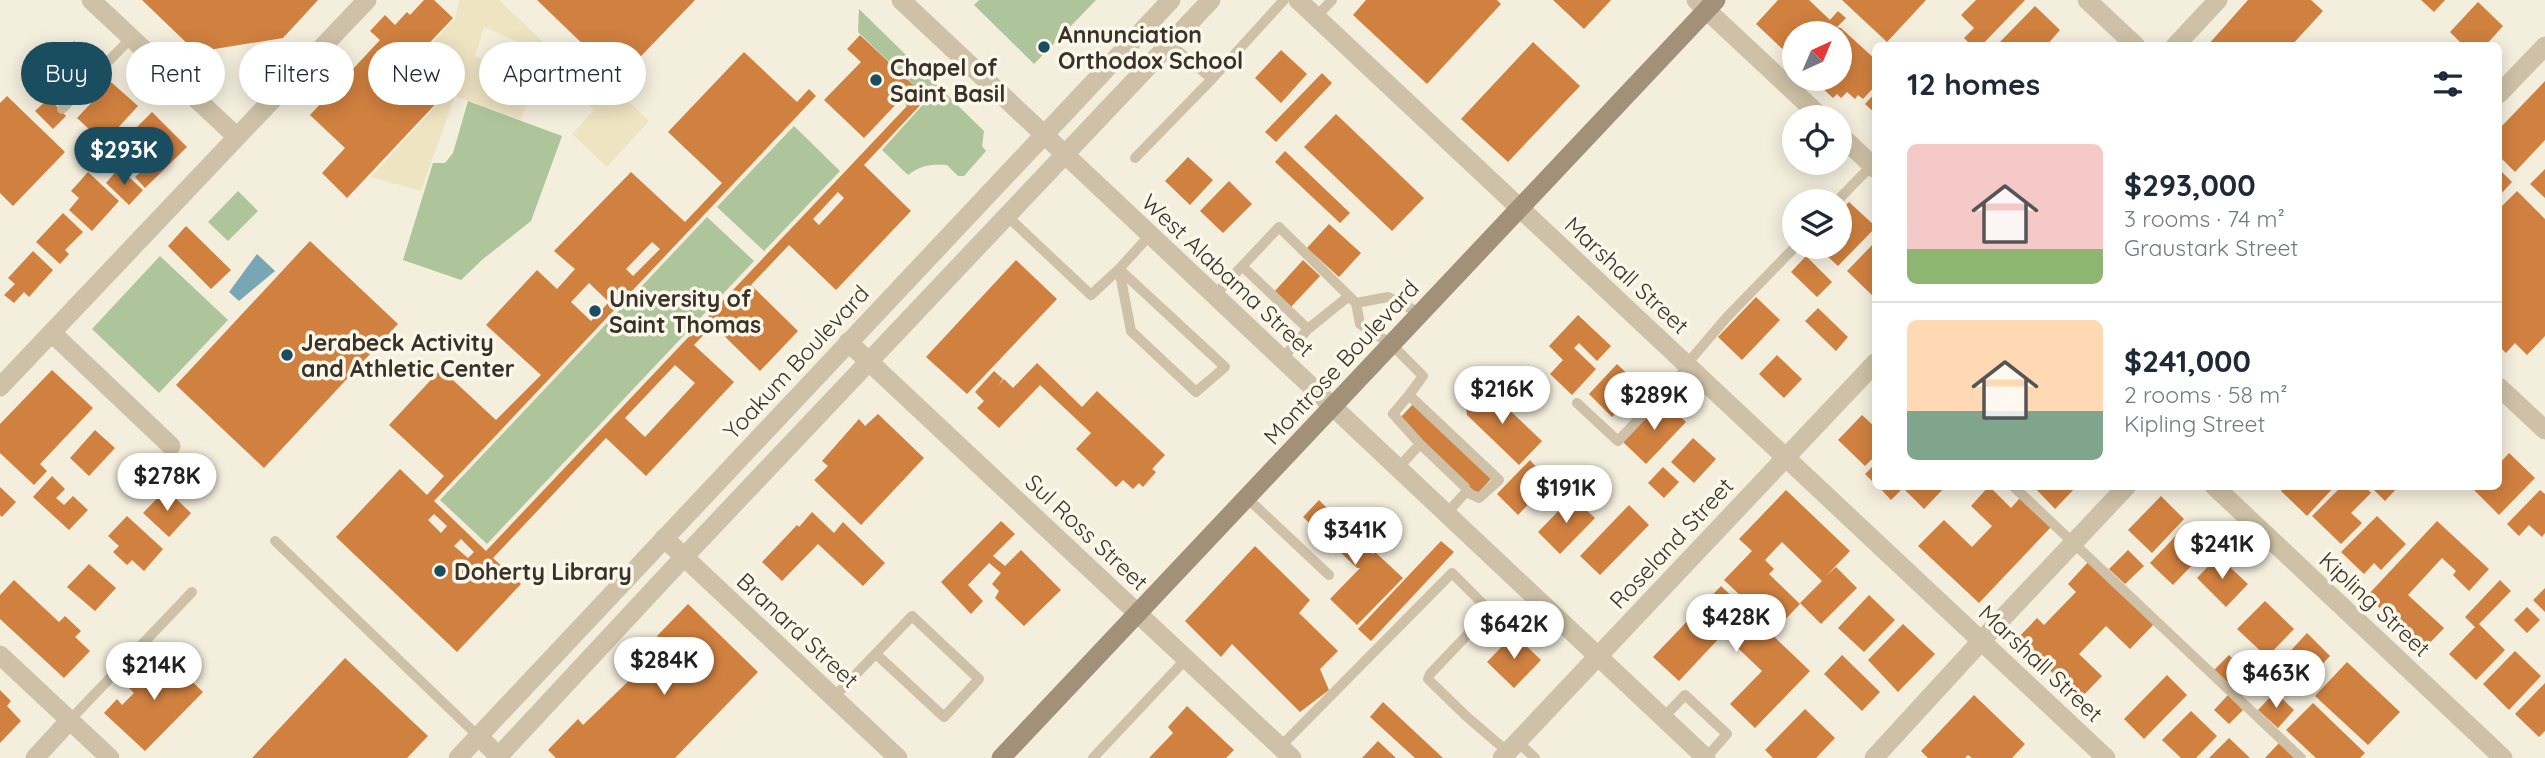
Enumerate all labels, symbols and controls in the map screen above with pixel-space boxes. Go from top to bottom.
place label: Annunciation Orthodox School [1058,20,1243,75]
north arrow [1782,21,1852,91]
map controls [1782,21,1852,259]
marker: Annunciation Orthodox School [1036,39,1052,55]
chip: Buy [21,42,112,105]
chip: Rent [126,42,225,105]
chip: Filters [239,42,354,105]
chip: New [368,42,465,105]
chip: Apartment [479,42,646,105]
place label: Chapel of Saint Basil [890,53,1005,108]
text: 12 homes [1907,65,2040,103]
icon: filters [2429,65,2467,103]
marker: Chapel of Saint Basil [868,72,884,88]
button: locate [1782,105,1852,175]
pin: $293K [75,128,173,187]
text: $293K [90,135,158,164]
text: $293,000 [2124,166,2256,204]
icon: home [1963,172,2047,256]
street label: West Alabama Street [1136,187,1321,363]
button: layers [1782,189,1852,259]
text: 3 rooms · 74 m² [2124,204,2285,233]
street label: Marshall Street [1559,210,1695,340]
text: Graustark Street [2124,233,2298,262]
street label: Montrose Boulevard [1257,274,1425,450]
street label: Yoakum Boulevard [717,279,875,445]
place label: University of Saint Thomas [609,284,761,339]
marker: University of Saint Thomas [587,303,603,319]
place label: Jerabeck Activity and Athletic Center [301,328,515,383]
text: $241,000 [2124,342,2251,380]
marker: Jerabeck Activity and Athletic Center [279,347,295,363]
icon: home [1963,348,2047,432]
pin: $216K [1453,366,1551,426]
pin: $289K [1605,372,1703,432]
text: $216K [1470,374,1534,403]
text: $289K [1620,380,1688,409]
text: 2 rooms · 58 m² [2124,380,2287,409]
text: Kipling Street [2124,409,2265,438]
pin: $278K [118,454,216,513]
text: $278K [133,461,201,490]
pin: $191K [1517,466,1615,525]
street label: Sul Ross Street [1020,468,1155,596]
street label: Roseland Street [1603,471,1739,615]
text: $191K [1536,473,1596,502]
pin: $341K [1306,508,1404,567]
text: $341K [1324,515,1386,544]
pin: $241K [2173,522,2271,581]
text: $241K [2190,529,2254,558]
street label: Kipling Street [2313,545,2437,663]
place label: Doherty Library [454,557,632,586]
marker: Doherty Library [432,563,448,579]
street label: Branard Street [731,566,865,694]
pin: $428K [1687,594,1785,654]
street label: Marshall Street [1973,598,2109,728]
pin: $642K [1465,602,1563,661]
text: $428K [1702,602,1770,631]
text: $642K [1480,609,1548,638]
pin: $284K [615,638,713,697]
pin: $214K [105,642,203,702]
text: $284K [630,645,698,674]
text: $214K [122,650,186,679]
pin: $463K [2227,650,2325,710]
text: $463K [2242,658,2310,687]

